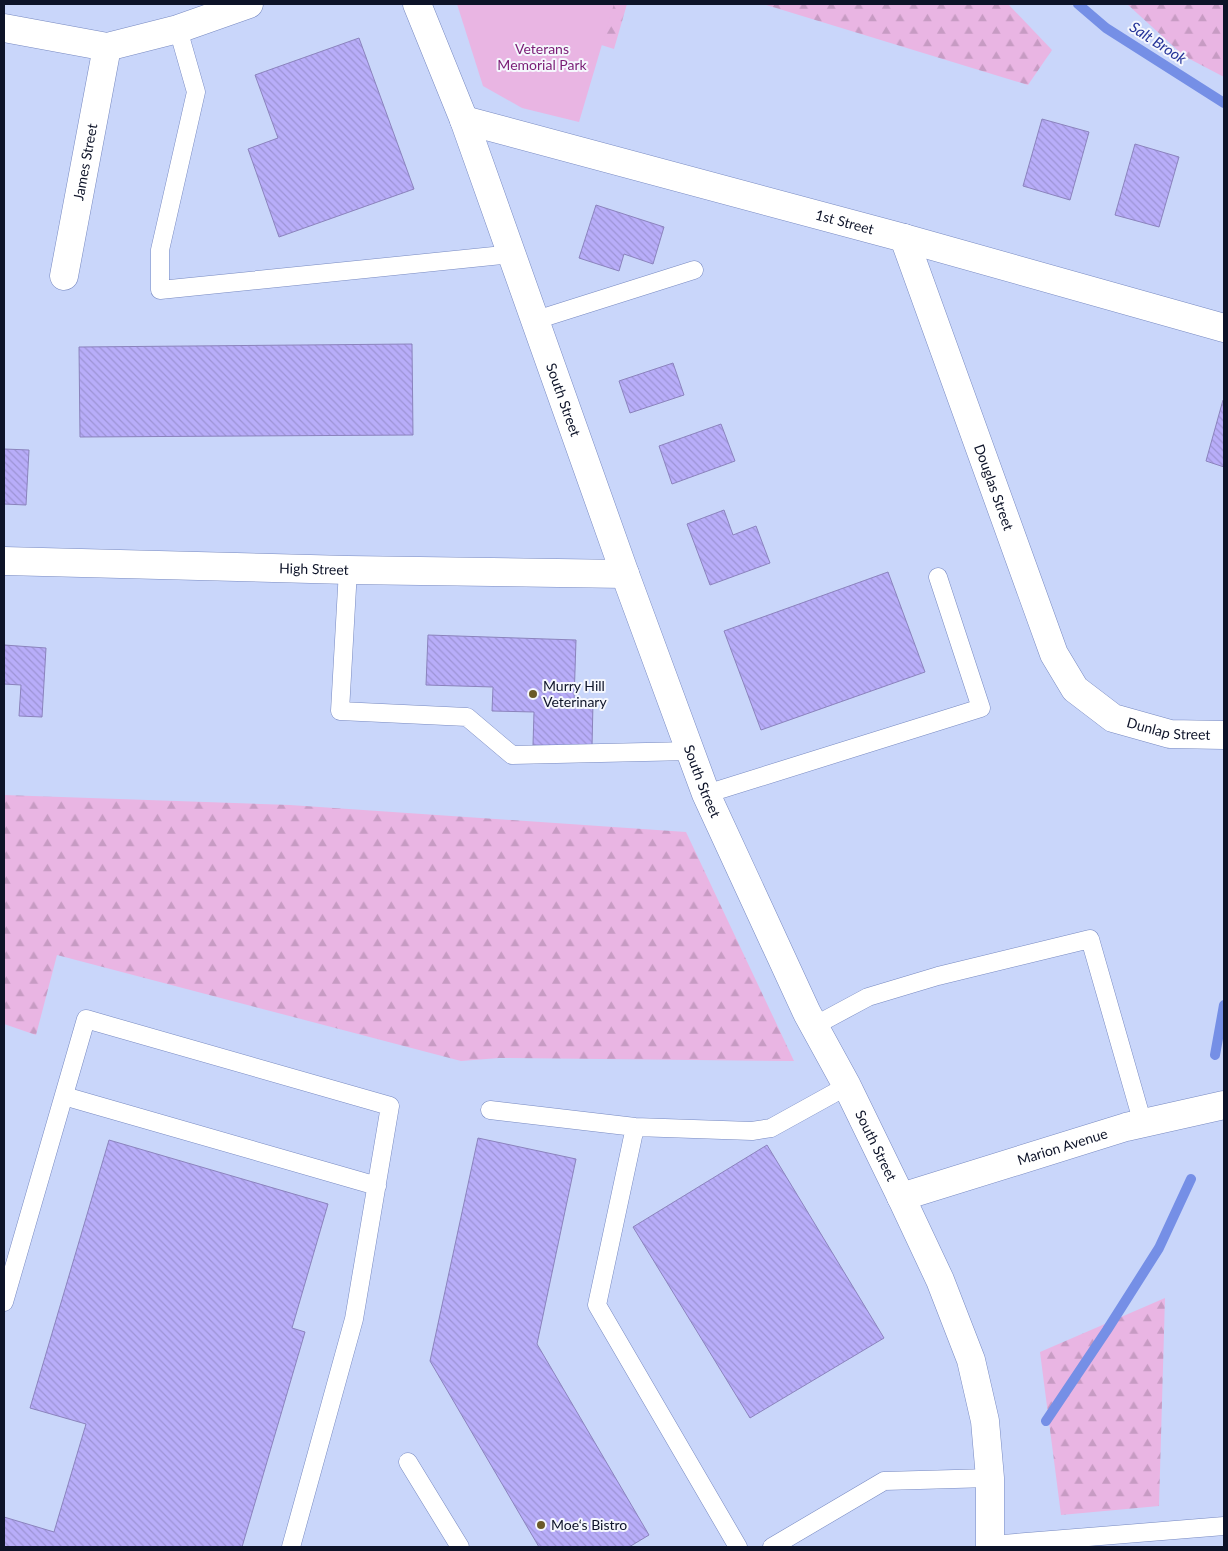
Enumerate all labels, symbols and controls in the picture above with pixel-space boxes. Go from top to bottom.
water label: Salt Brook [1127,17,1191,68]
park label: Veterans Memorial Park [497,40,588,73]
street label: James Street [69,122,100,202]
street label: 1st Street [814,206,876,238]
street label: South Street [543,361,585,439]
street label: Douglas Street [971,442,1018,533]
street label: High Street [279,559,349,578]
place label: Murry Hill Veterinary [543,677,607,710]
marker: Murry Hill Veterinary [527,688,539,700]
street label: Dunlap Street [1125,713,1211,743]
street label: South Street [681,742,725,820]
street label: South Street [852,1107,901,1184]
street label: Marion Avenue [1015,1124,1109,1168]
place label: Moe‘s Bistro [551,1516,627,1533]
marker: Moe‘s Bistro [535,1519,547,1531]

